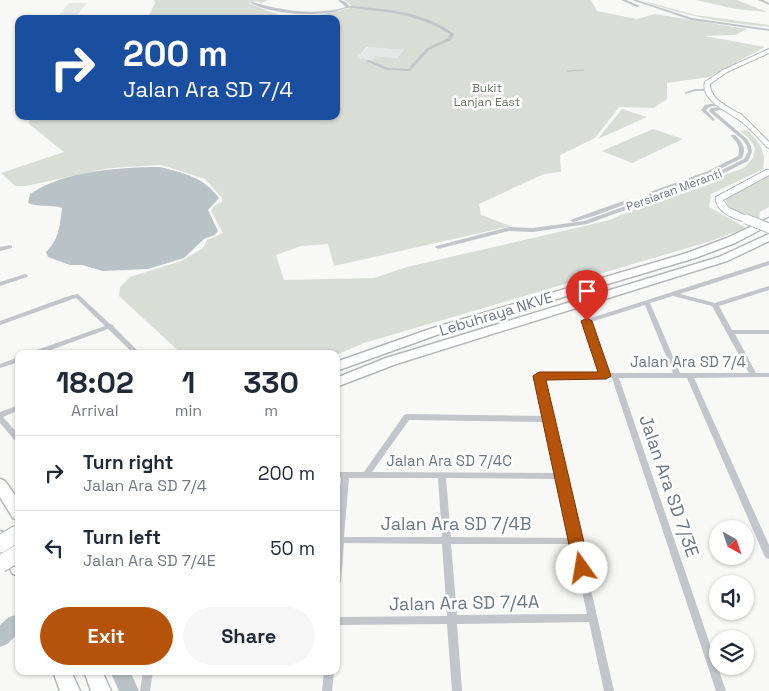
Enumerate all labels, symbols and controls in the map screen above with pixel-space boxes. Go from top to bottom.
text: 200 m [123,32,228,76]
icon: right [40,35,105,100]
text: Jalan Ara SD 7/4 [123,75,293,103]
park label: Bukit Lanjan East [454,80,520,110]
street label: Persiaran Meranti [624,165,724,215]
pin [566,270,608,321]
icon: arrive [573,277,601,305]
street label: Lebuhraya NKVE [437,287,555,340]
street label: Jalan Ara SD 7/4 [630,352,746,371]
text: 18:02 [56,363,134,402]
text: 1 [182,363,195,402]
text: 330 [243,363,299,402]
text: Arrival [71,400,119,421]
text: min [175,400,202,421]
text: m [264,400,278,421]
street label: Jalan Ara SD 7/3E [634,412,705,560]
text: Turn right [83,450,173,475]
street label: Jalan Ara SD 7/4C [386,451,512,470]
icon: right [40,459,68,487]
text: 200 m [258,461,315,486]
text: Jalan Ara SD 7/4 [83,475,207,496]
street label: Jalan Ara SD 7/4B [380,512,532,535]
north arrow [709,520,754,565]
map controls [709,520,754,675]
text: Turn left [83,525,161,550]
icon: left [40,534,68,562]
text: 50 m [270,536,315,561]
position arrow [555,541,607,593]
text: Jalan Ara SD 7/4E [83,550,216,571]
button: sound [709,575,754,620]
street label: Jalan Ara SD 7/4A [389,590,539,615]
button: Exit [40,607,173,665]
button: Share [183,607,315,665]
button: layers [709,630,754,675]

